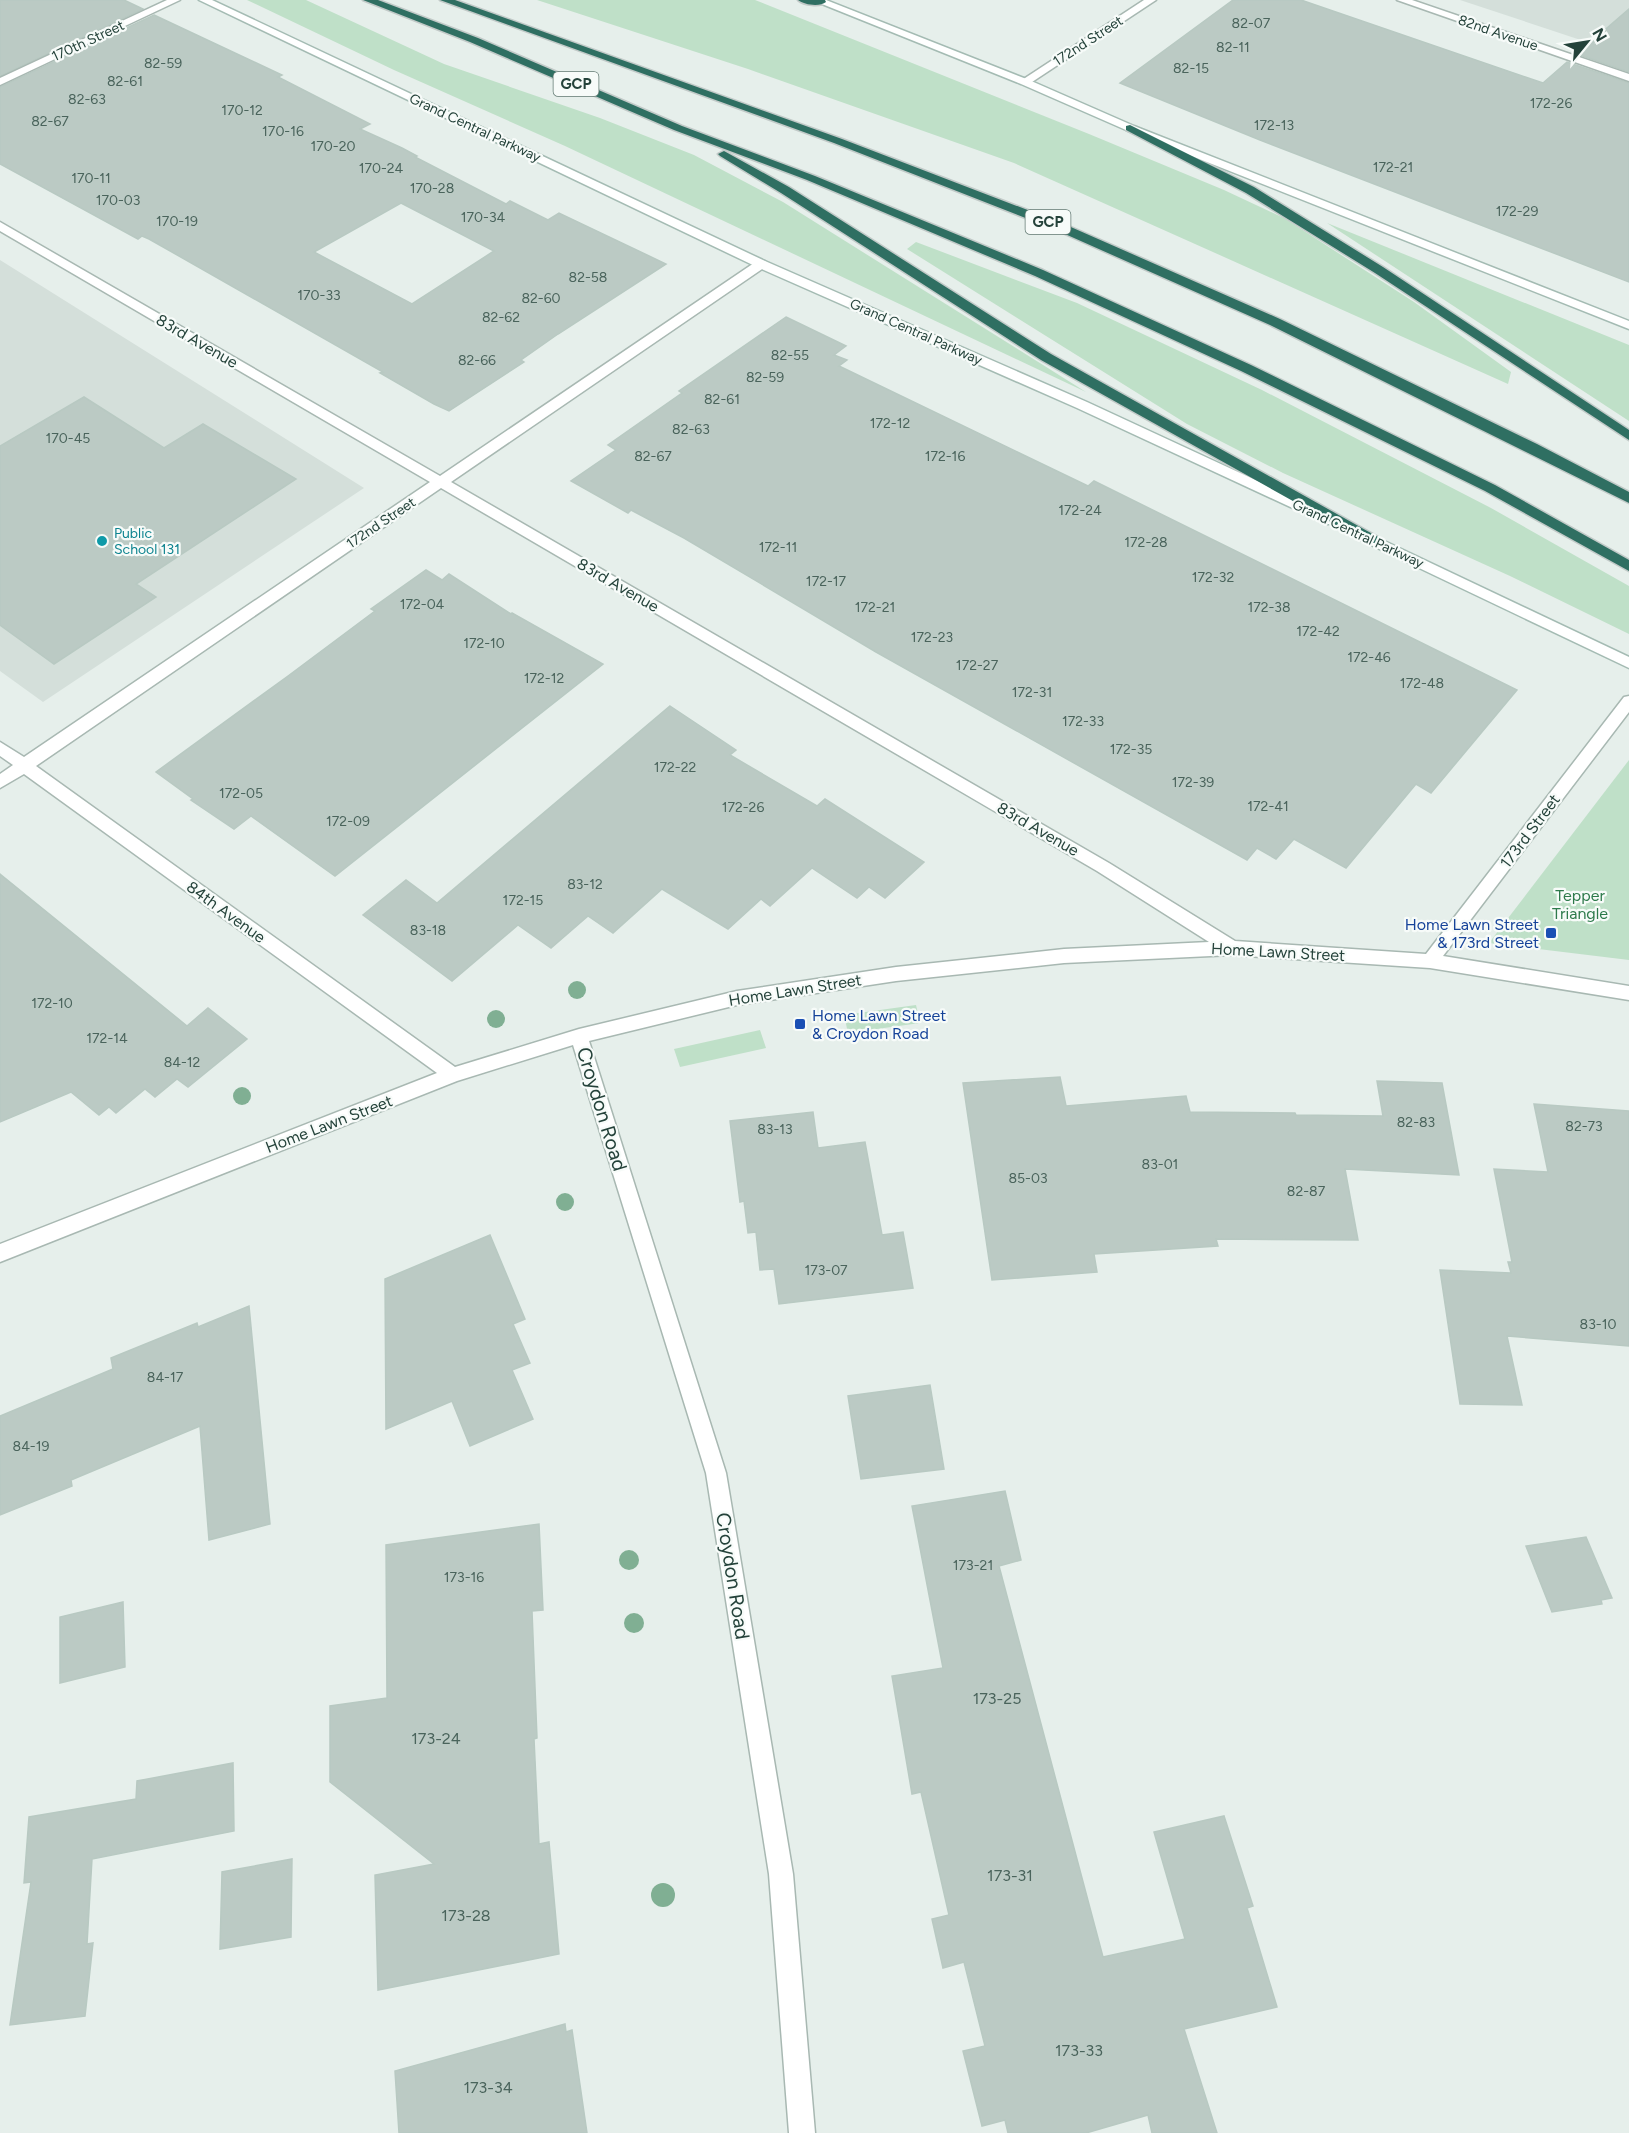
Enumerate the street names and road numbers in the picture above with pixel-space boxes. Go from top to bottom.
street label: 82nd Avenue [1456,11,1540,55]
street label: 172nd Street [1050,12,1126,70]
street label: 170th Street [49,17,127,65]
road number: GCP [554,72,598,96]
street label: Grand Central Parkway [407,90,544,166]
road number: GCP [1026,210,1070,234]
street label: Grand Central Parkway [847,295,985,369]
street label: 83rd Avenue [153,310,242,372]
street label: 172nd Street [343,494,419,552]
street label: Grand Central Parkway [1290,496,1427,572]
street label: 83rd Avenue [574,554,663,616]
street label: 173rd Street [1496,790,1564,872]
street label: 83rd Avenue [994,798,1083,860]
street label: 84th Avenue [183,877,269,947]
street label: Home Lawn Street [1211,939,1345,965]
street label: Home Lawn Street [727,970,863,1010]
street label: Croydon Road [572,1044,632,1174]
street label: Home Lawn Street [263,1091,395,1157]
street label: Croydon Road [711,1511,755,1641]

